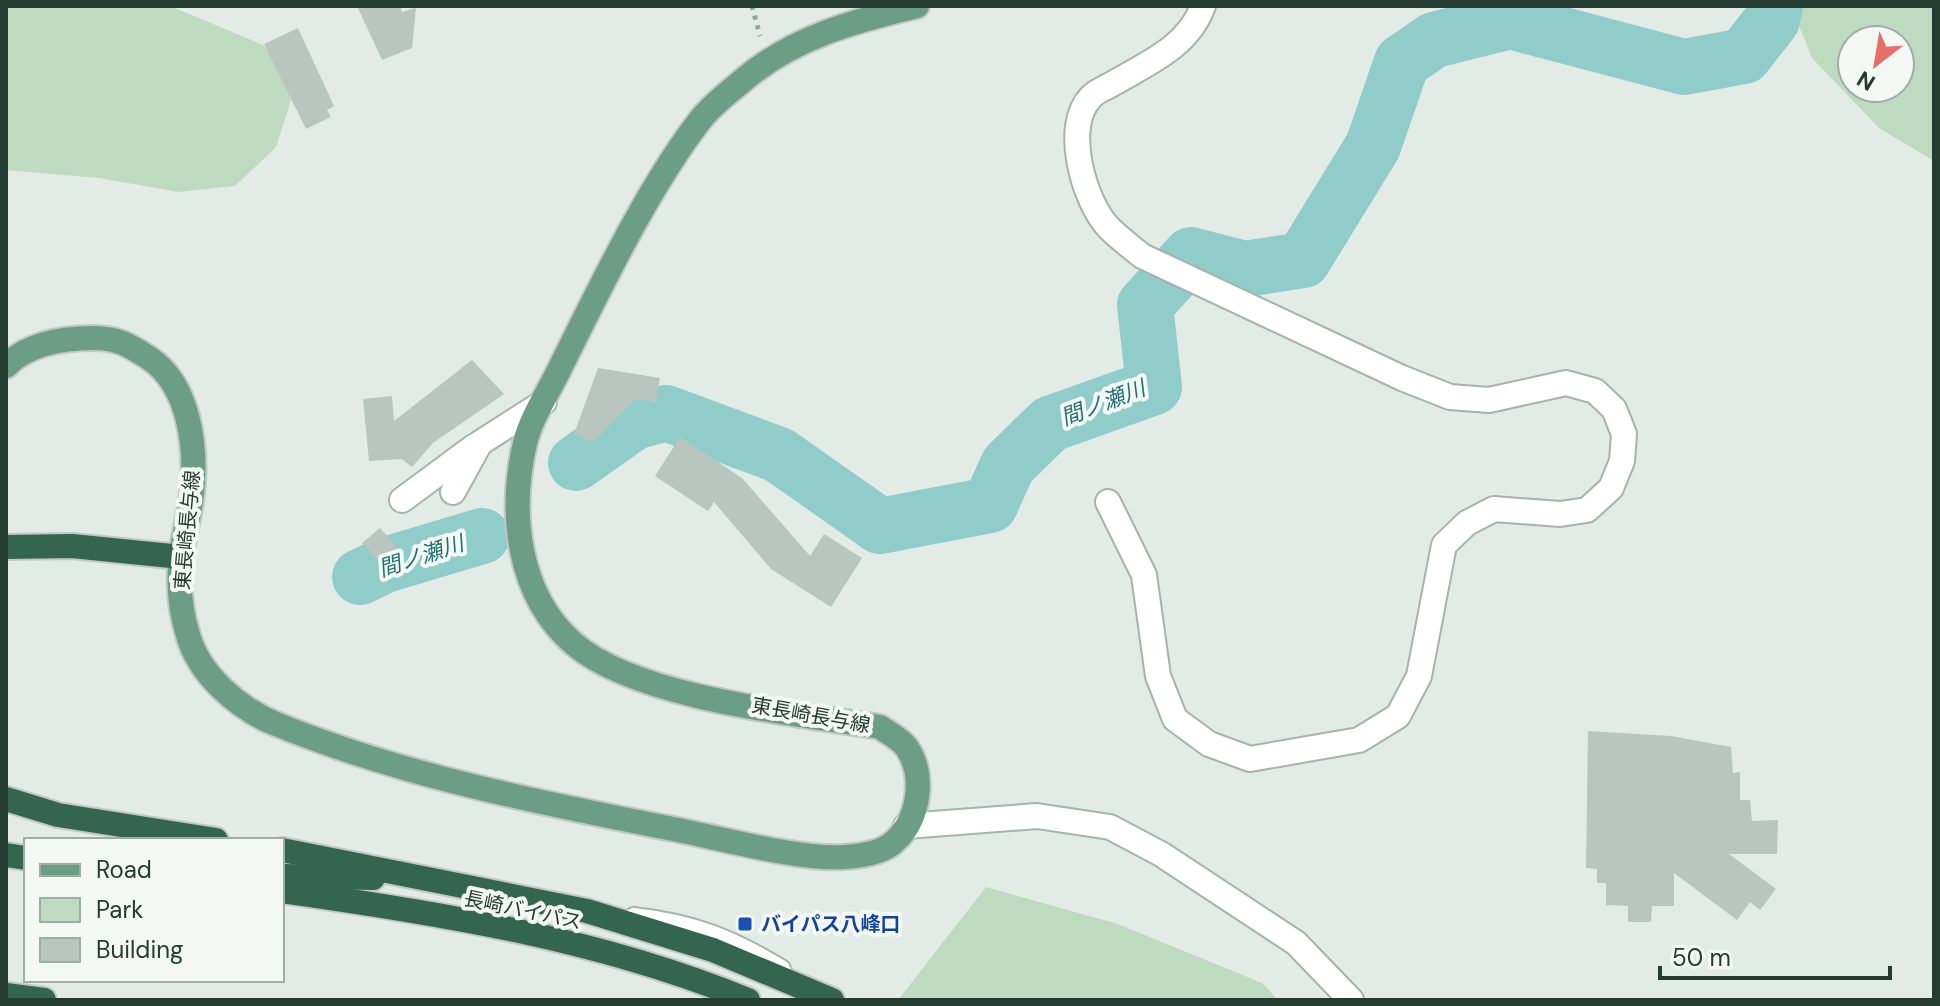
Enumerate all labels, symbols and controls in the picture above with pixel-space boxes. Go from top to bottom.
north arrow [1836,24,1916,104]
text: N [1852,64,1880,97]
water label: 間ノ瀬川 [1057,373,1151,432]
street label: 東長崎長与線 [169,469,205,591]
water label: 間ノ瀬川 [375,528,469,583]
street label: 東長崎長与線 [750,692,872,738]
legend [24,838,284,982]
text: Road [96,854,152,885]
street label: 長崎バイパス [462,885,584,935]
text: Park [96,894,143,925]
place label: バイパス八峰口 [761,911,901,937]
marker: バイパス八峰口 [736,915,754,933]
scale bar [1660,930,1890,980]
text: Building [96,934,183,965]
text: 50 m [1672,942,1731,973]

